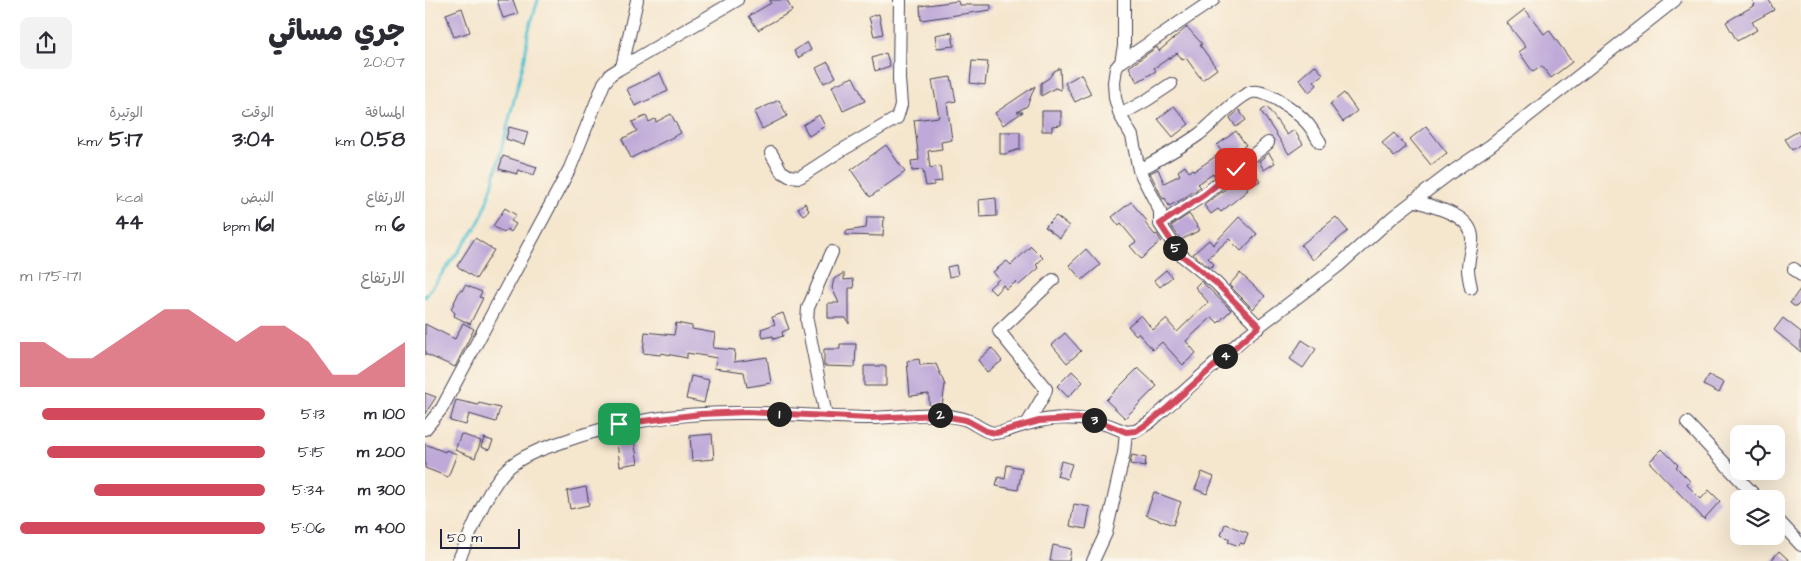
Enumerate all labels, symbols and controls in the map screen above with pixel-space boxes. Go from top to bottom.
text: جري مسائي [268,12,405,51]
button: share [20,17,72,69]
text: 20:07 [363,51,405,73]
text: الوتيرة [109,103,143,123]
text: الوقت [241,103,274,123]
text: المسافة [365,103,405,123]
text: 5:17 [109,125,143,154]
text: 3:04 [232,125,274,154]
text: 0.58 [360,125,405,154]
text: /km [78,132,109,152]
text: km [335,132,360,152]
pin [1215,148,1257,190]
icon: check [1222,155,1250,183]
text: kcal [116,188,143,208]
text: النبض [241,188,274,208]
text: الارتفاع [366,188,405,208]
text: 44 [114,208,143,237]
text: 161 [255,210,274,239]
text: 6 [392,210,405,239]
text: bpm [223,217,255,237]
text: m [375,217,392,237]
pin: 5 [1163,236,1187,260]
text: 5 [1171,238,1180,258]
text: 171–175 m [20,265,81,287]
text: الارتفاع [360,267,405,289]
pin: 4 [1213,344,1237,368]
text: 4 [1221,346,1230,366]
pin: 1 [767,402,791,426]
pin: 2 [927,402,953,428]
text: 5:13 [301,403,325,425]
text: 100 m [364,403,405,425]
pin [598,403,640,445]
text: 1 [779,404,780,424]
text: 2 [936,405,945,425]
pin: 3 [1081,408,1107,432]
icon: arrive [605,410,633,438]
text: 3 [1091,410,1098,430]
map controls [1730,425,1785,545]
button: locate [1730,425,1785,480]
text: 5:15 [298,441,325,463]
text: 200 m [357,441,405,463]
text: 5:34 [292,479,325,501]
text: 300 m [358,479,405,501]
button: layers [1730,490,1785,545]
text: 5:06 [291,517,325,539]
text: 400 m [355,517,405,539]
scale bar [440,526,520,549]
text: 50 m [447,528,482,548]

